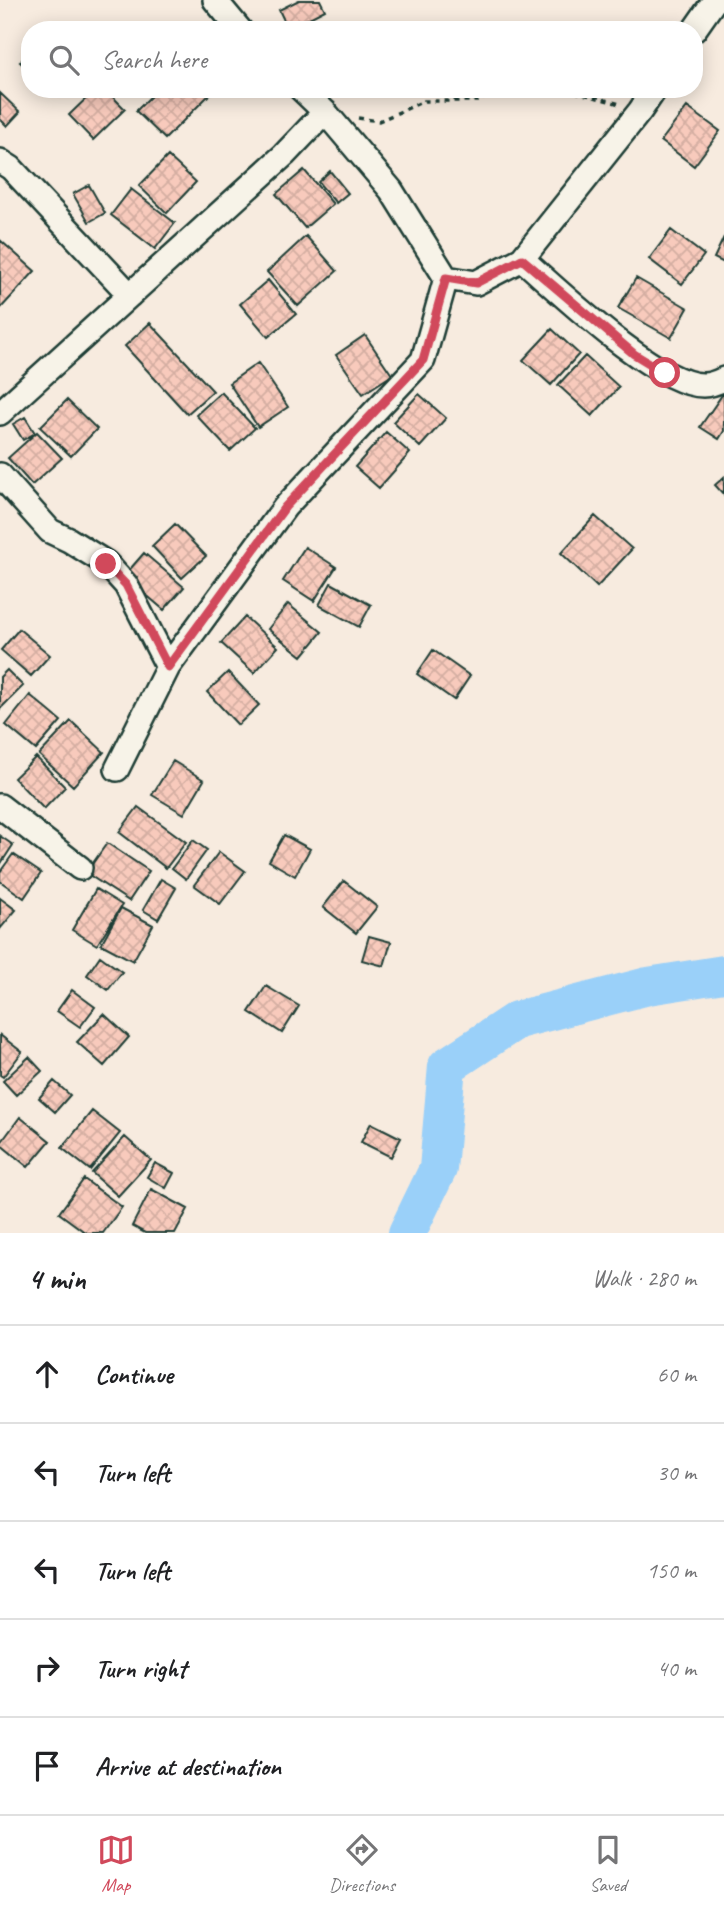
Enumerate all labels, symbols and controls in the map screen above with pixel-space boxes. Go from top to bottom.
search box [21,21,703,98]
icon: search [45,41,83,79]
text: Search here [101,43,207,76]
route start [649,357,680,388]
route end [90,548,121,579]
text: 4 min [28,1260,85,1298]
text: Walk · 280 m [592,1264,696,1293]
icon: ahead [28,1355,66,1393]
text: Continue [95,1358,173,1391]
text: 60 m [657,1360,696,1389]
icon: left [28,1453,66,1491]
text: Turn left [95,1456,170,1489]
text: 30 m [657,1458,696,1487]
icon: left [28,1551,66,1589]
text: Turn left [95,1554,170,1587]
text: 150 m [647,1556,696,1585]
icon: right [28,1649,66,1687]
text: Turn right [95,1652,186,1685]
text: 40 m [657,1654,696,1683]
icon: arrive [28,1747,66,1785]
text: Arrive at destination [95,1750,281,1783]
tab: Map [97,1831,135,1897]
tab: Directions [329,1831,395,1897]
tab: Saved [589,1831,627,1897]

